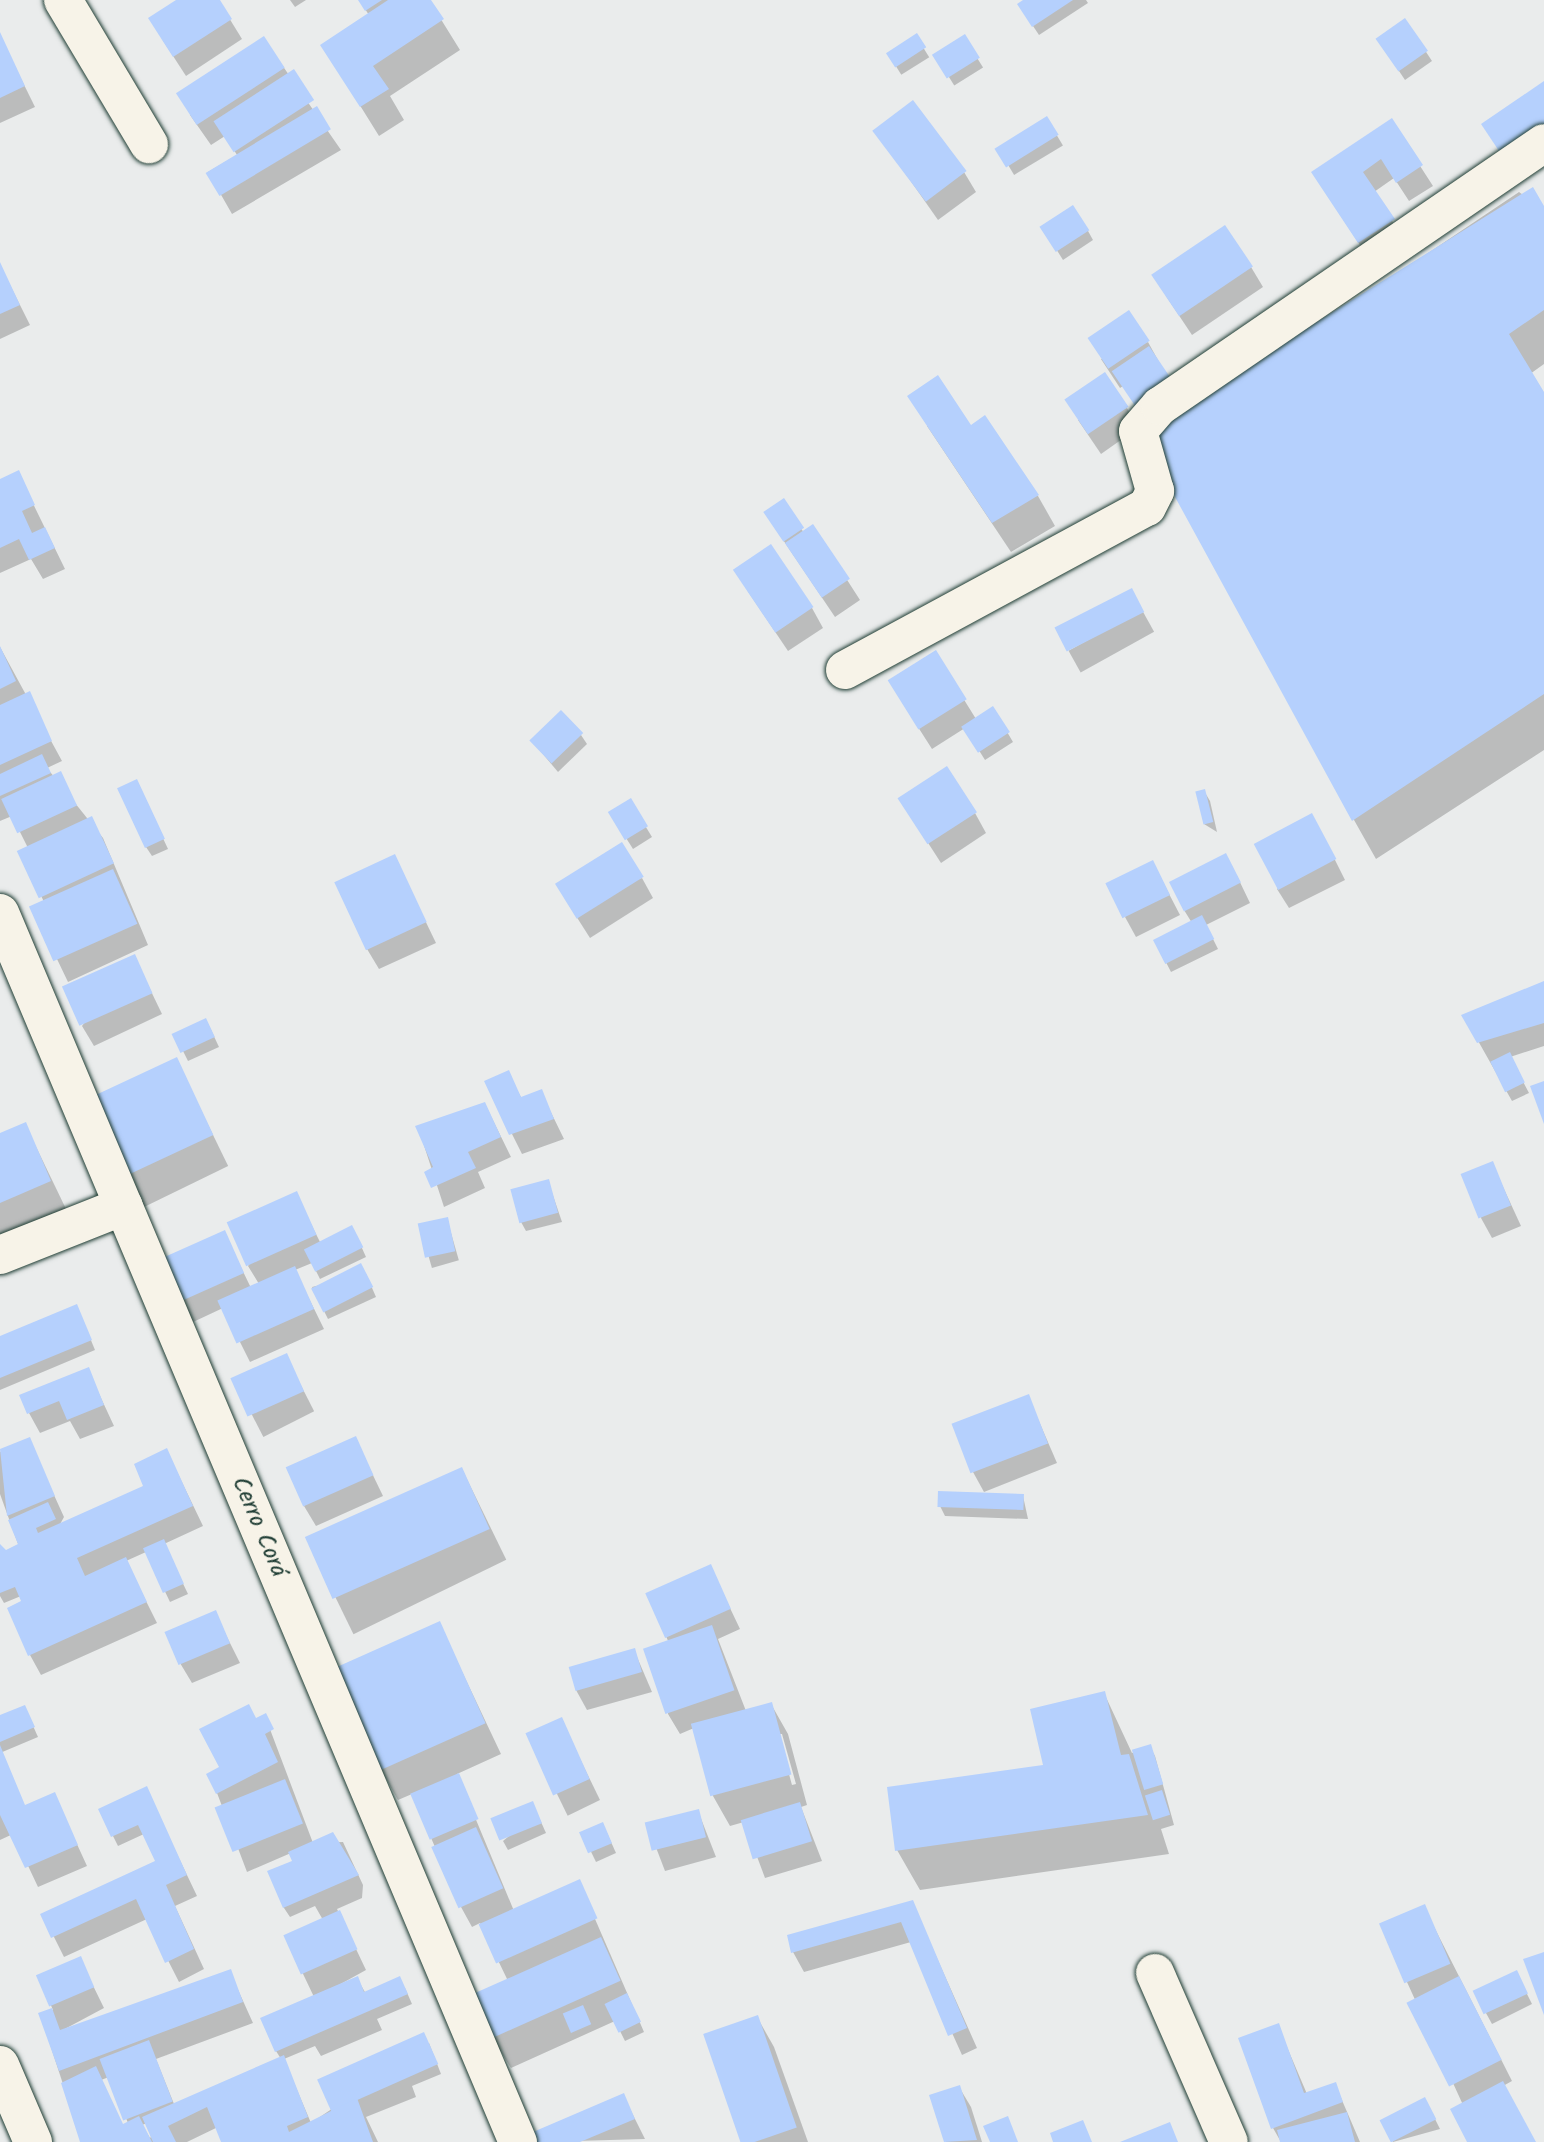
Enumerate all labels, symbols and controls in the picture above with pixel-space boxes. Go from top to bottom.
street label: Cerro Corá [225,1473,293,1581]

